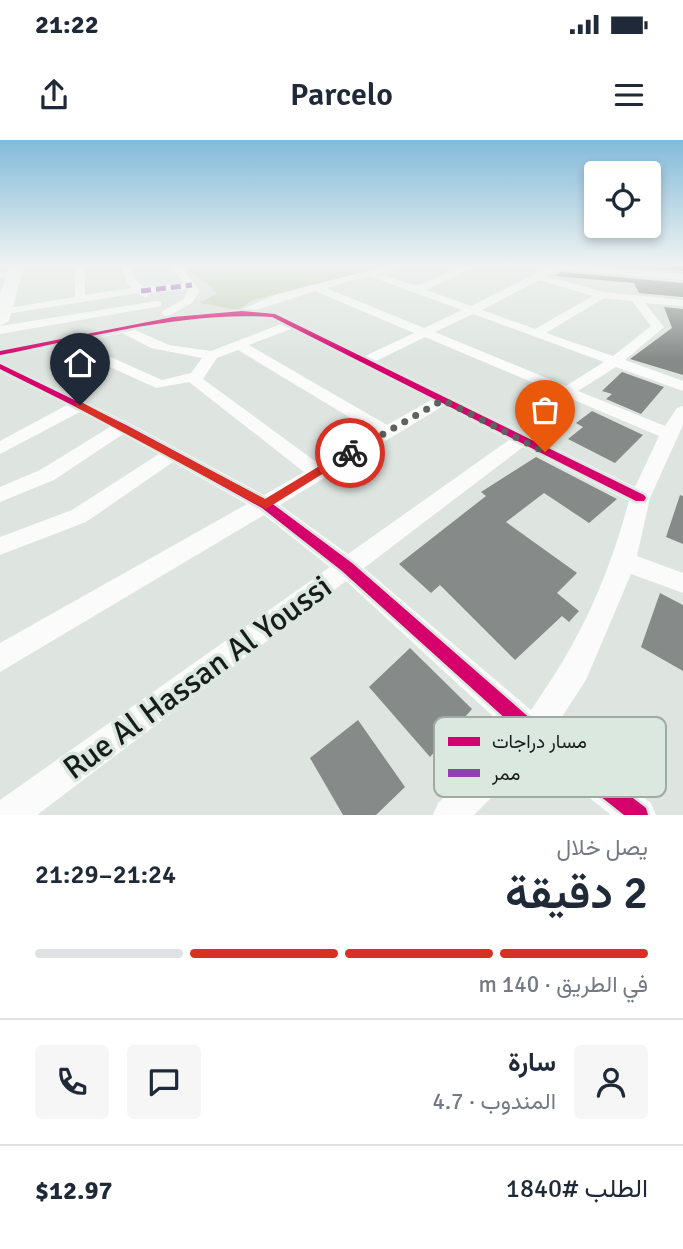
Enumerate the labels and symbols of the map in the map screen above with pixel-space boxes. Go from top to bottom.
pin [50,333,110,405]
pin [515,380,575,452]
courier [315,418,385,488]
street label: Rue Al Hassan Al Youssi [56,567,339,788]
legend [434,717,666,797]
text: مسار دراجات [492,730,587,754]
text: ممر [491,762,520,786]

